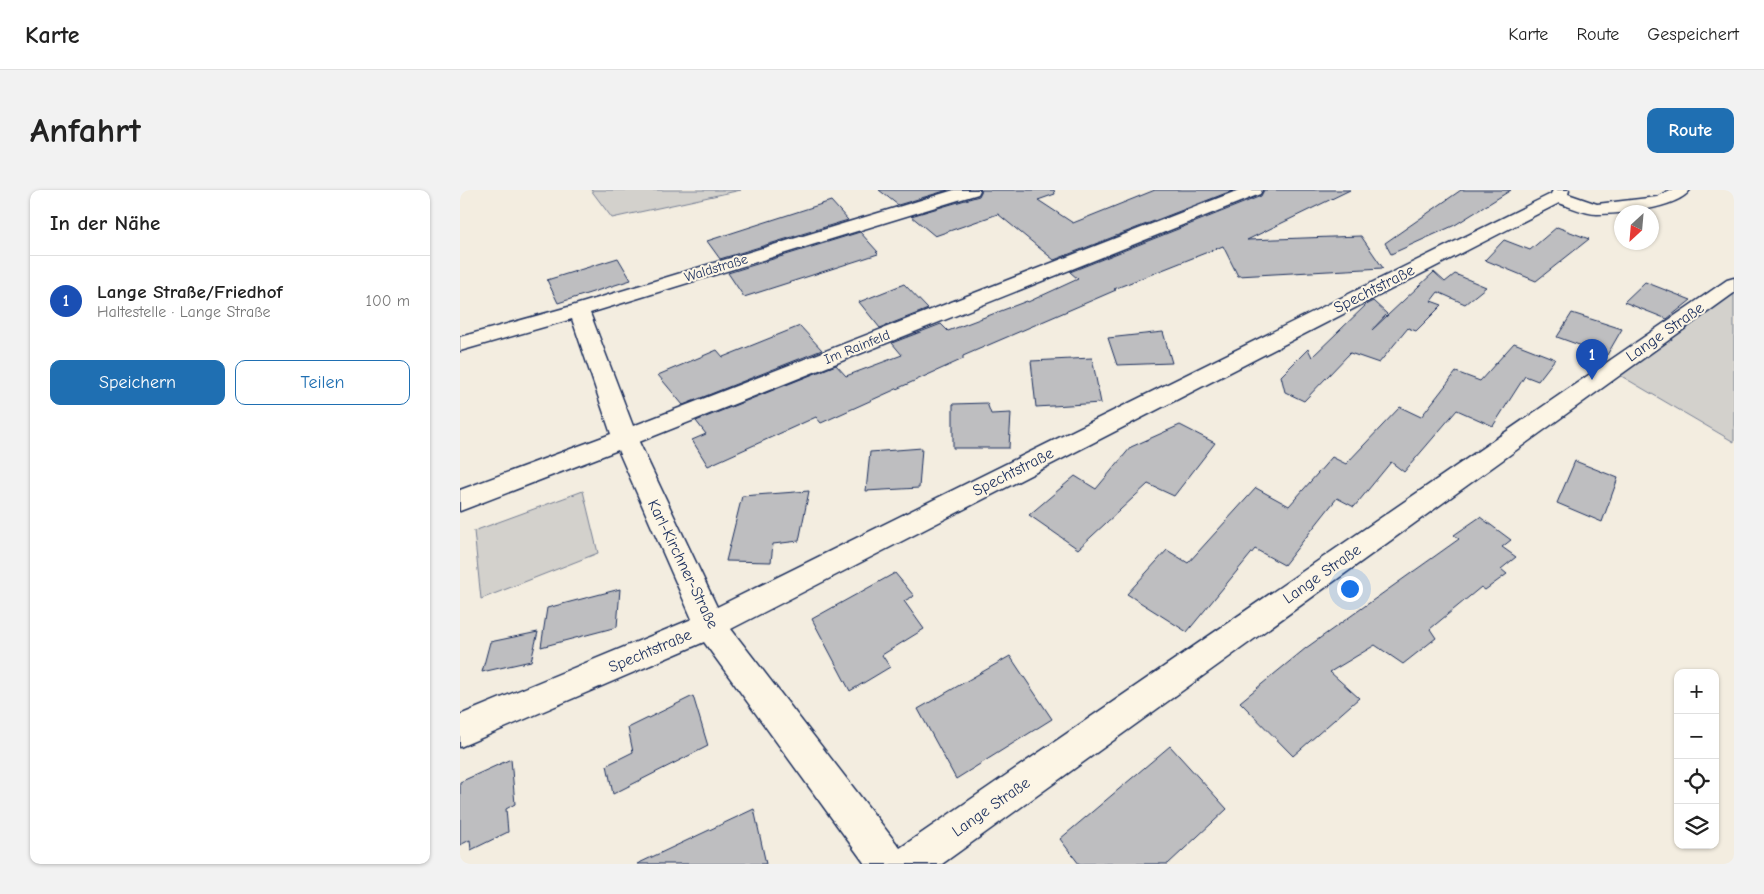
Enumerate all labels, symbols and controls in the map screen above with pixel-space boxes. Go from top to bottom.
text: Karte [25,21,79,49]
text: Karte [1508,24,1548,45]
text: Route [1576,24,1619,45]
text: Gespeichert [1647,24,1739,45]
button: Route [1647,108,1734,153]
text: Anfahrt [30,110,141,151]
north arrow [1614,205,1659,250]
text: In der Nähe [50,211,160,235]
street label: Waldstraße [682,250,750,286]
street label: Spechtstraße [1331,261,1417,317]
text: Lange Straße/Friedhof [97,281,282,303]
text: 1 [63,292,69,310]
text: 100 m [366,292,410,310]
street label: Lange Straße [1623,299,1707,365]
text: Haltestelle · Lange Straße [97,303,271,321]
street label: Im Rainfeld [822,326,892,368]
pin: 1 [1576,339,1608,380]
button: Speichern [50,360,225,405]
button: Teilen [235,360,410,405]
street label: Spechtstraße [970,444,1056,500]
street label: Karl-Kirchner-Straße [644,497,722,631]
street label: Lange Straße [1280,541,1364,607]
your location [1337,576,1363,602]
street label: Spechtstraße [606,625,694,677]
map controls [1674,669,1719,849]
button: + [1674,669,1719,714]
button: − [1674,714,1719,759]
button: locate [1674,759,1719,804]
street label: Lange Straße [949,774,1033,840]
button: layers [1674,804,1719,849]

